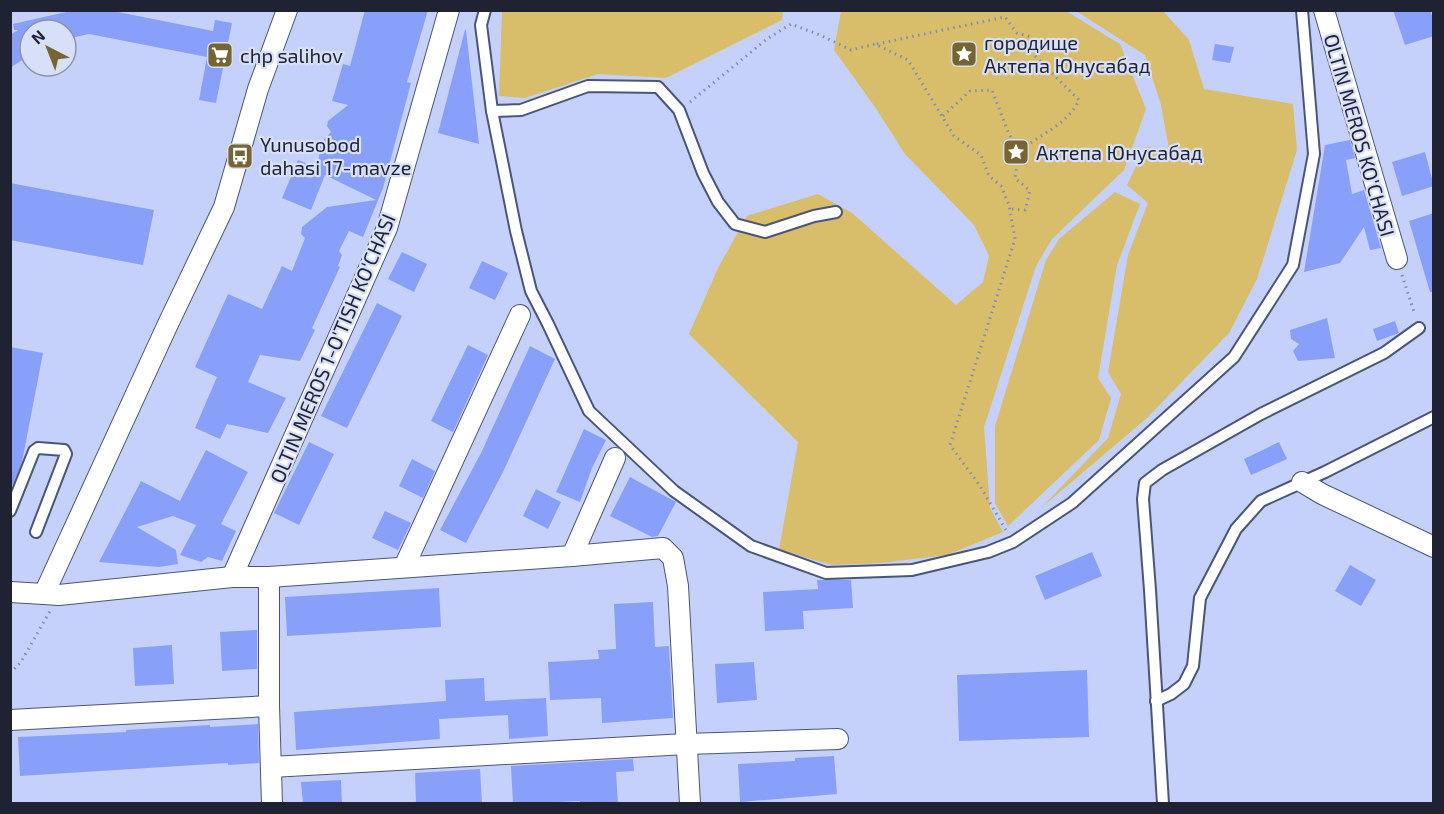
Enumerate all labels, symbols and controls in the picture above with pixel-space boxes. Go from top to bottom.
north arrow [18,18,78,78]
text: N [27,26,48,47]
place label: городище Актепа Юнусабад [984,30,1150,78]
street label: OLTIN MEROS KO'CHASI [1320,31,1400,239]
place icon: городище Актепа Юнусабад [949,39,979,69]
supermarket icon: chp salihov [205,40,235,70]
place label: chp salihov [240,43,343,67]
place label: Yunusobod dahasi 17-mavze [260,132,411,179]
place icon: Актепа Юнусабад [1001,137,1031,167]
place label: Актепа Юнусабад [1036,140,1202,165]
bus stop icon: Yunusobod dahasi 17-mavze [225,141,255,171]
street label: OLTIN MEROS 1-O'TISH KO'CHASI [264,210,400,486]

